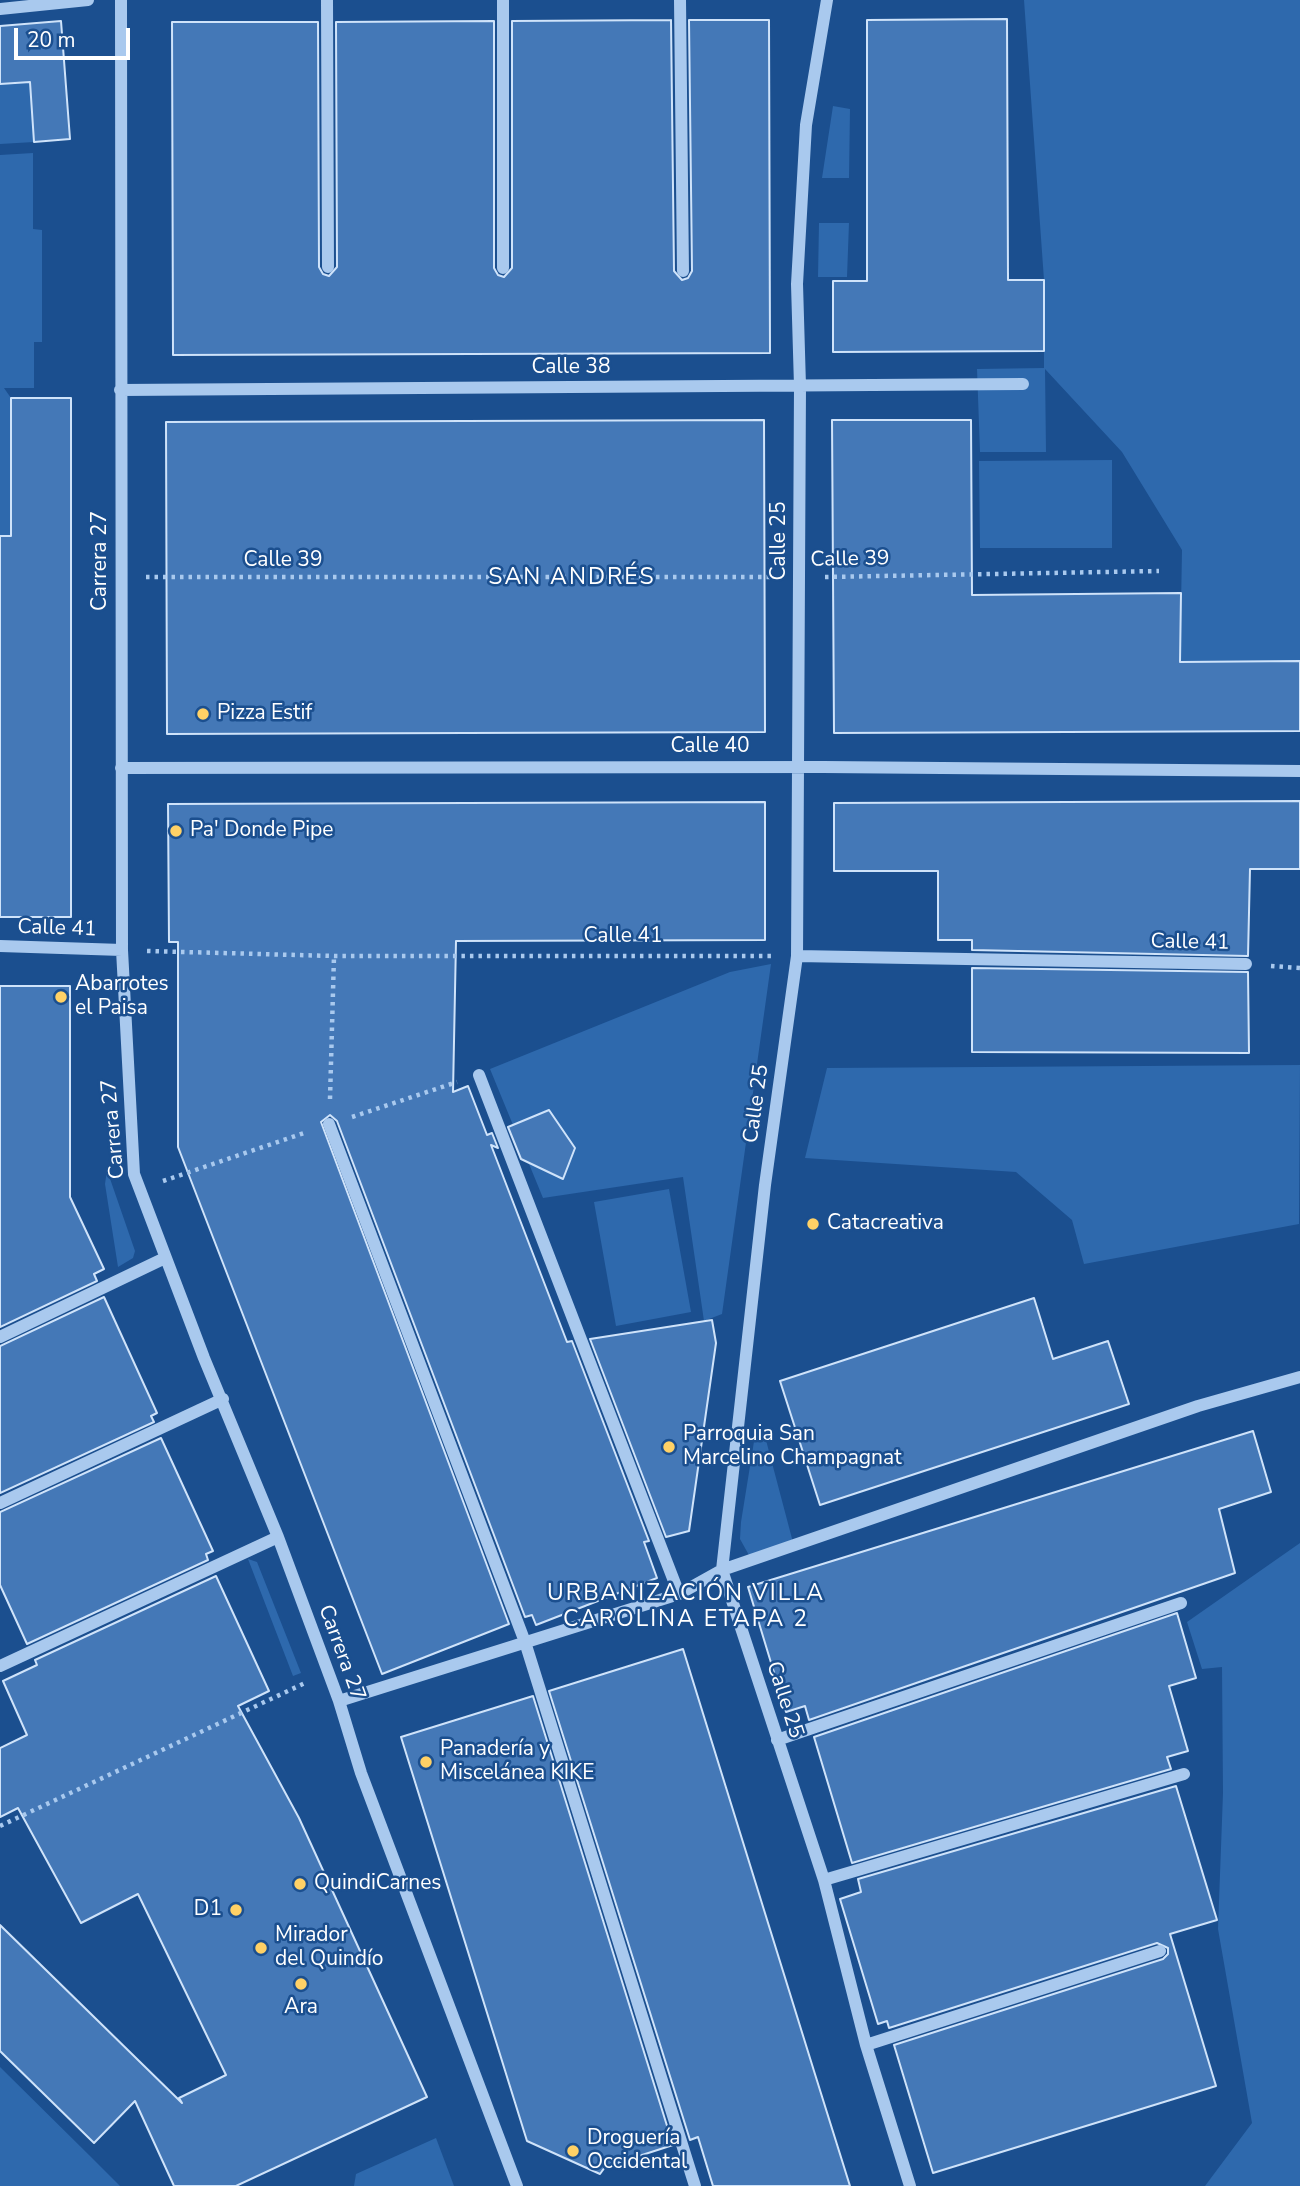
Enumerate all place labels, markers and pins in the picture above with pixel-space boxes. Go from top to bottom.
place label: Pizza Estif [217,701,312,727]
marker: Pizza Estif [195,706,211,722]
place label: Pa' Donde Pipe [190,818,334,844]
marker: Pa' Donde Pipe [168,823,184,839]
place label: Abarrotes el Paisa [75,972,169,1022]
marker: Abarrotes el Paisa [53,989,69,1005]
place label: Catacreativa [827,1211,944,1237]
marker: Catacreativa [805,1216,821,1232]
place label: Parroquia San Marcelino Champagnat [683,1422,901,1472]
marker: Parroquia San Marcelino Champagnat [661,1439,677,1455]
place label: Panadería y Miscelánea KIKE [440,1737,594,1787]
marker: Panadería y Miscelánea KIKE [418,1754,434,1770]
place label: QuindiCarnes [314,1871,441,1897]
marker: QuindiCarnes [292,1876,308,1892]
place label: D1 [194,1897,222,1923]
marker: D1 [228,1902,244,1918]
place label: Mirador del Quindío [275,1923,384,1973]
marker: Mirador del Quindío [253,1940,269,1956]
marker: Ara [293,1976,309,1992]
place label: Ara [284,1995,318,2021]
place label: Droguería Occidental [587,2126,687,2176]
marker: Droguería Occidental [565,2143,581,2159]

